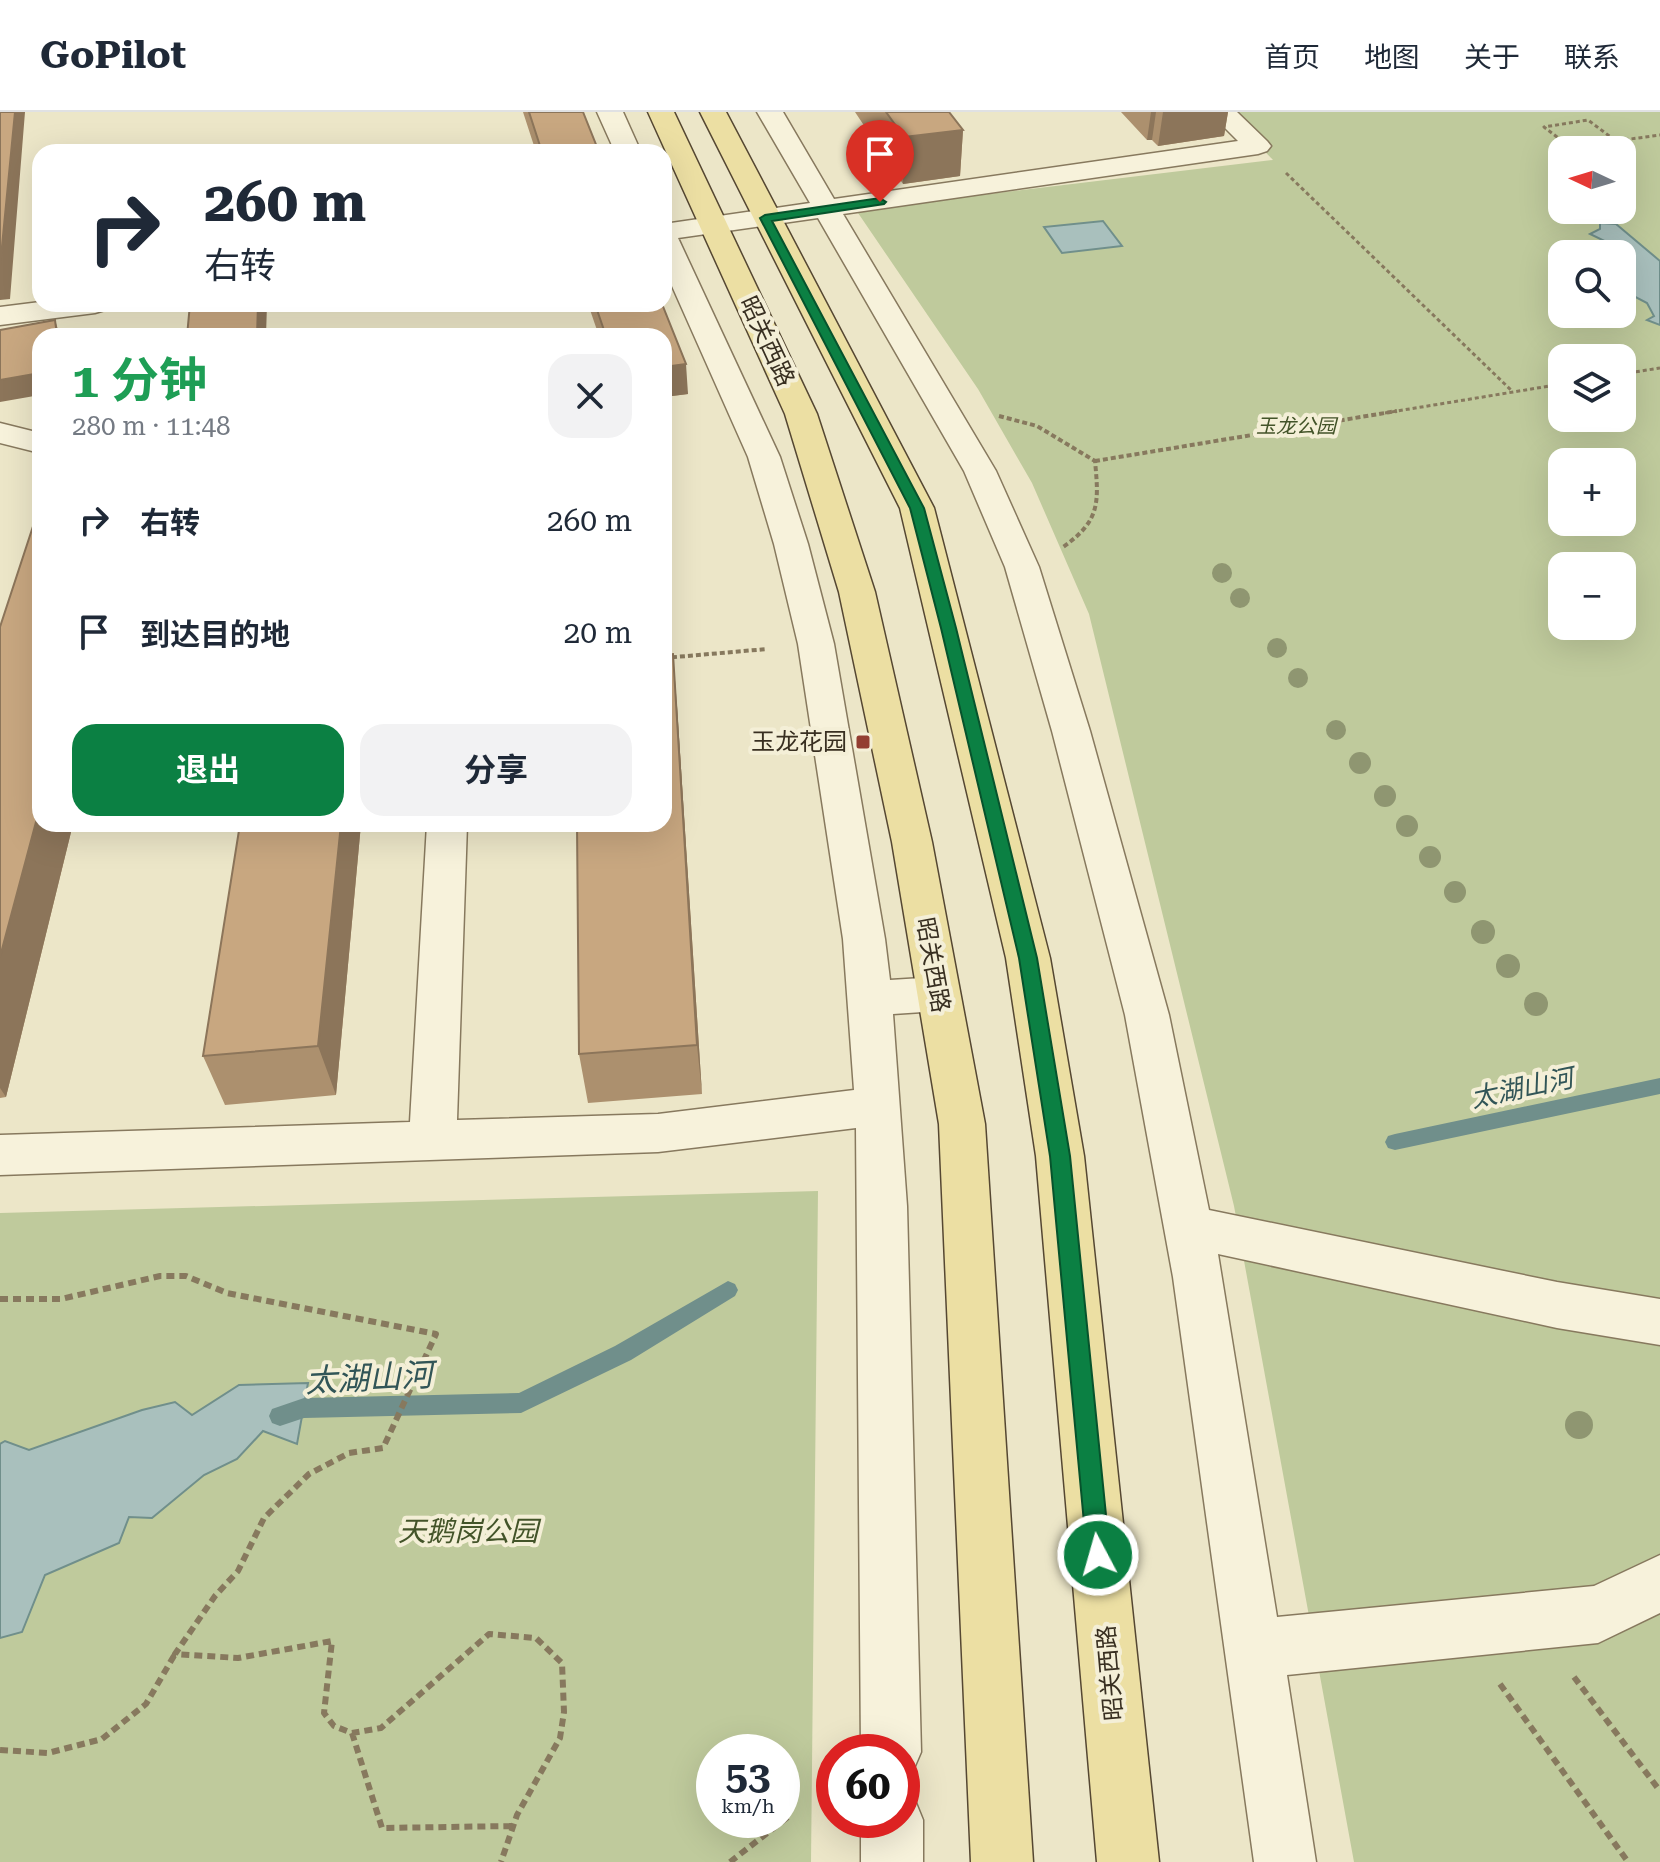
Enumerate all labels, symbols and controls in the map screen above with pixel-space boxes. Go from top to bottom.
text: GoPilot [40,33,186,77]
text: 首页 [1264,41,1320,74]
text: 地图 [1364,41,1420,74]
text: 关于 [1464,41,1520,74]
text: 联系 [1564,41,1620,74]
pin [846,120,914,202]
icon: arrive [858,132,902,176]
north arrow [1548,136,1636,224]
map controls [1548,136,1636,640]
text: 260 m [204,169,366,235]
icon: right [72,176,176,280]
button: search [1548,240,1636,328]
text: 右转 [204,245,276,287]
street label: 昭关西路 [734,292,800,390]
button: layers [1548,344,1636,432]
text: 1 分钟 [72,353,207,409]
button: close [548,354,632,438]
text: 280 m · 11:48 [72,411,231,441]
park label: 玉龙公园 [1256,414,1339,438]
button: + [1548,448,1636,536]
icon: right [72,498,116,542]
text: 260 m [547,503,632,538]
text: 右转 [140,505,200,540]
button: − [1548,552,1636,640]
icon: arrive [72,610,116,654]
text: 20 m [563,615,632,650]
text: 到达目的地 [140,617,290,652]
button: 退出 [72,724,344,816]
button: 分享 [360,724,632,816]
place label: 玉龙花园 [751,728,847,756]
marker: 玉龙花园 [854,733,872,751]
street label: 昭关西路 [911,915,955,1015]
water label: 太湖山河 [1468,1061,1581,1113]
water label: 太湖山河 [304,1355,440,1400]
position arrow [1056,1513,1140,1597]
park label: 天鹅岗公园 [398,1515,542,1548]
street label: 昭关西路 [1092,1624,1128,1722]
speed limit sign: 60 [816,1734,920,1838]
text: 53 [726,1752,770,1799]
text: km/h [721,1794,775,1818]

